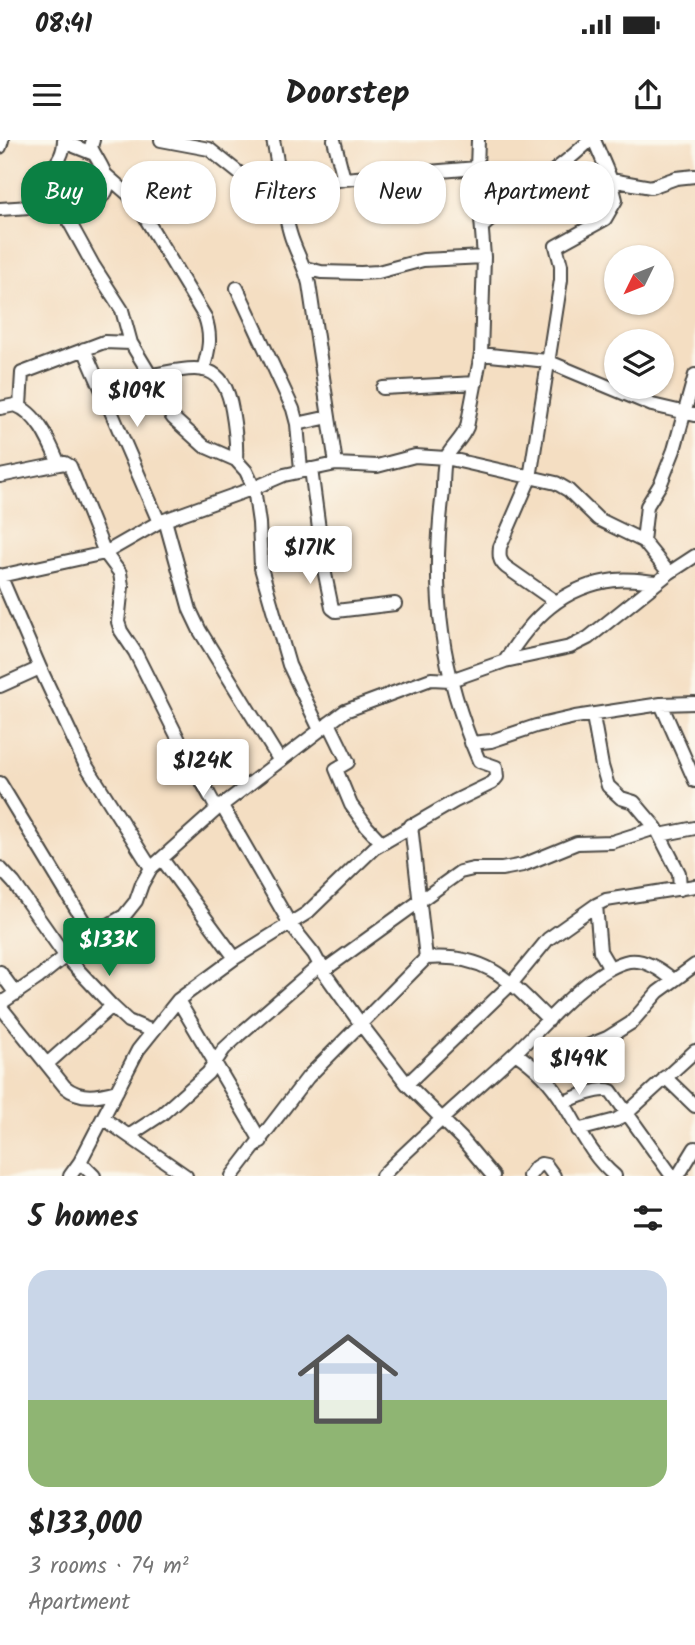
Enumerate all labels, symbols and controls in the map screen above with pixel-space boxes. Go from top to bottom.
text: 08:41 [35,4,92,46]
text: Doorstep [285,69,410,120]
icon: menu [28,76,66,114]
icon: share [629,76,667,114]
chip: Buy [21,161,107,224]
chip: Rent [121,161,216,224]
chip: Filters [230,161,340,224]
chip: New [354,161,446,224]
chip: Apartment [460,161,614,224]
north arrow [604,245,674,315]
map controls [604,245,674,399]
button: layers [604,329,674,399]
pin: $109K [88,370,186,429]
text: $109K [108,374,166,410]
pin: $171K [261,526,359,586]
text: $171K [284,531,336,567]
pin: $124K [154,740,252,799]
text: $124K [173,744,233,780]
pin: $133K [60,918,158,978]
text: $133K [79,923,139,959]
pin: $149K [530,1038,628,1097]
text: $149K [550,1042,608,1078]
text: 5 homes [28,1194,139,1242]
icon: filters [629,1199,667,1237]
icon: home [285,1316,411,1442]
text: $133,000 [28,1501,142,1549]
text: 3 rooms · 74 m² [28,1549,189,1585]
text: Apartment [28,1585,130,1621]

